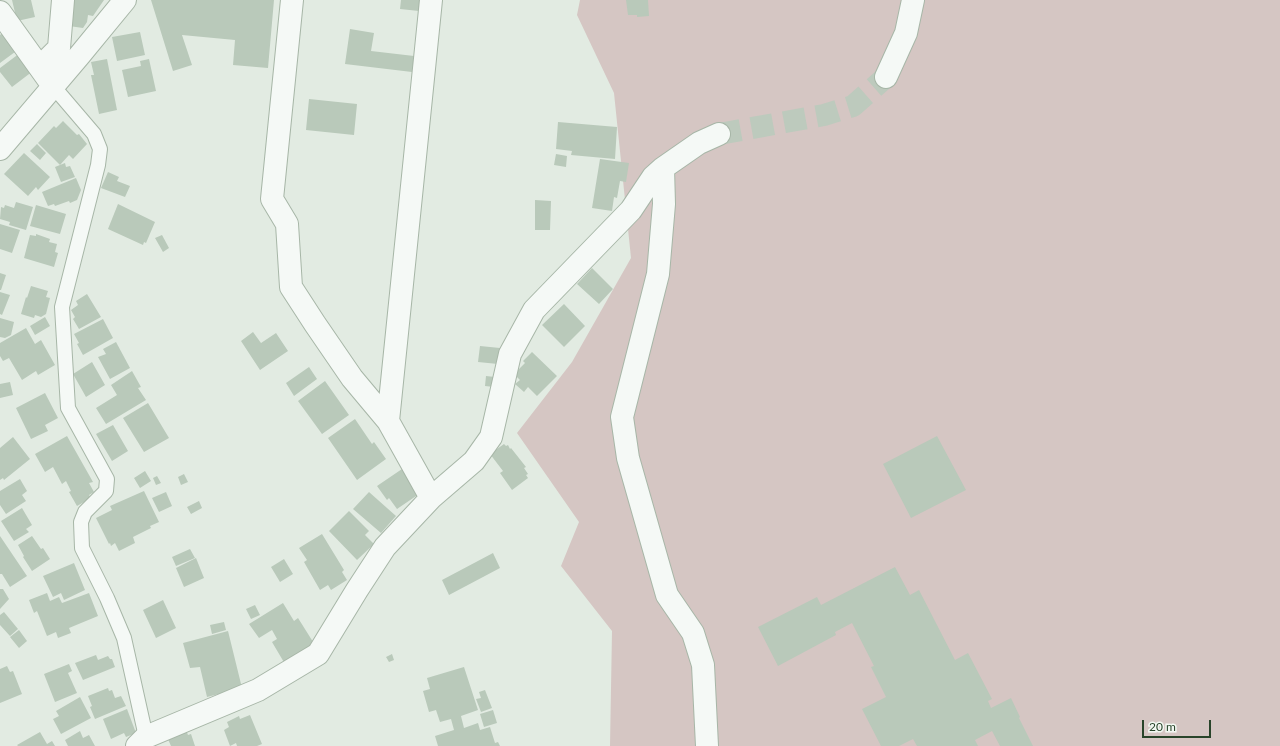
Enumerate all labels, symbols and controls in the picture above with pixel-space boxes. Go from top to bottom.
scale bar [1144,712,1213,738]
text: 20 m [1149,719,1176,734]

